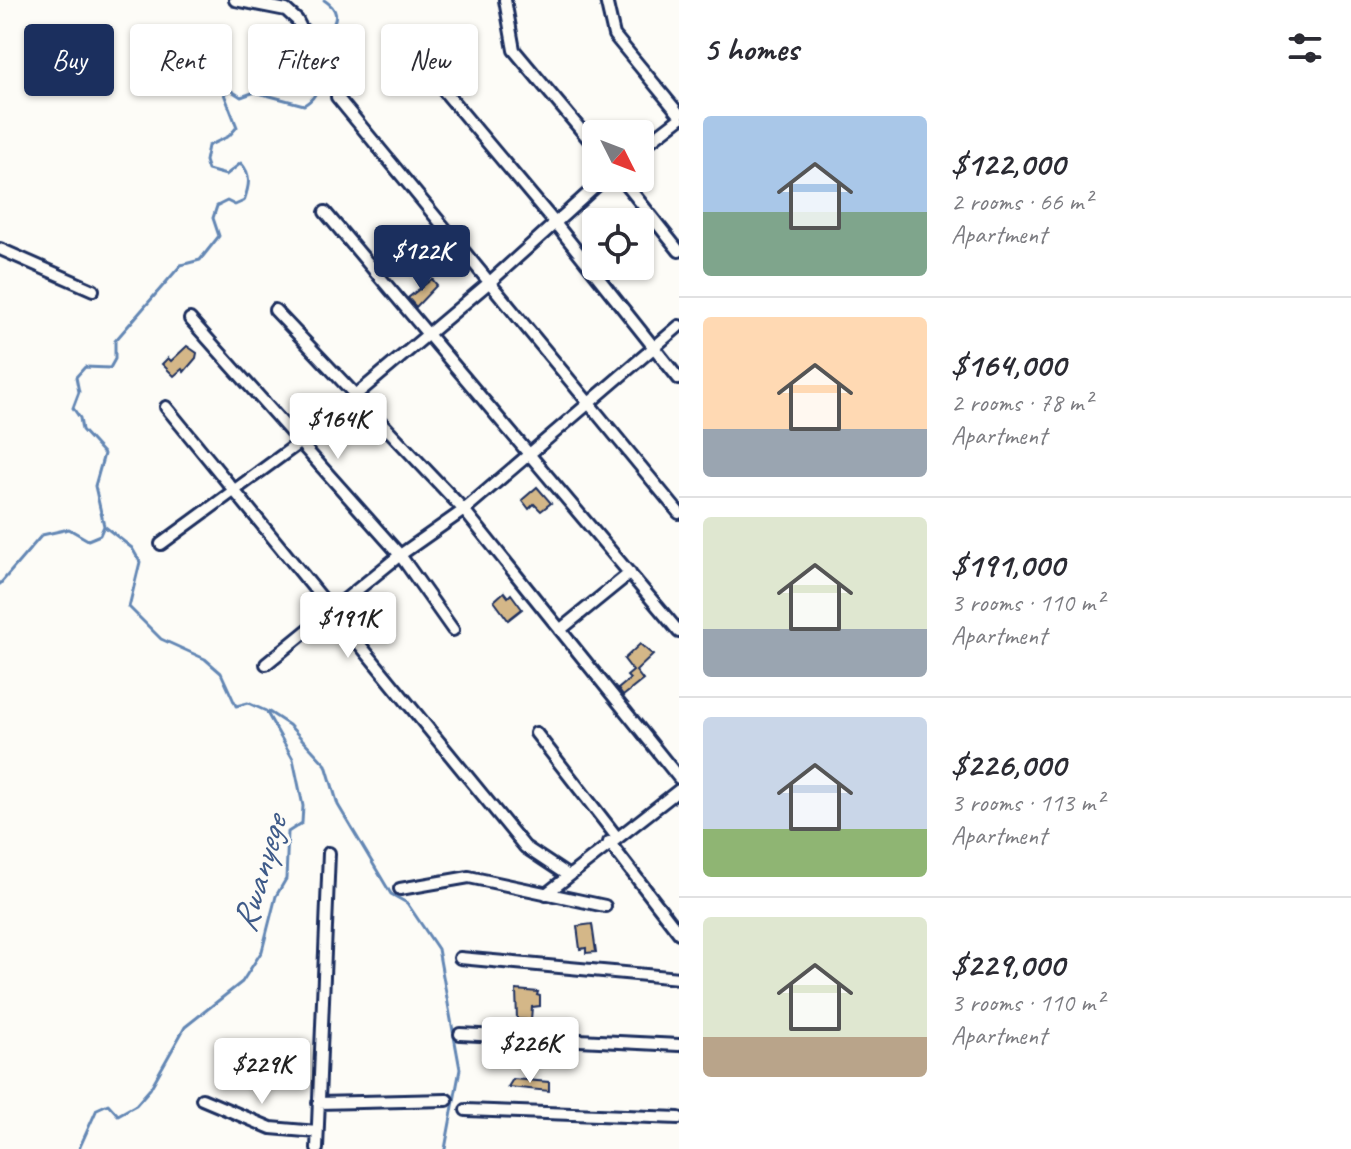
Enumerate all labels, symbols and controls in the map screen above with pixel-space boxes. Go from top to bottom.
chip: Buy [24,24,114,96]
chip: Rent [130,24,232,96]
chip: Filters [248,24,365,96]
chip: New [381,24,478,96]
icon: filters [1283,26,1327,70]
text: 5 homes [703,27,798,70]
north arrow [582,120,654,192]
map controls [582,120,654,280]
text: $122,000 [951,142,1065,185]
icon: home [767,148,863,244]
text: 2 rooms · 66 m² [951,185,1092,218]
button: locate [582,208,654,280]
text: Apartment [951,218,1047,251]
pin: $122K [366,225,478,293]
text: $122K [392,234,452,267]
text: $164,000 [951,343,1066,386]
icon: home [767,349,863,445]
text: 2 rooms · 78 m² [951,386,1092,419]
pin: $164K [282,393,394,461]
text: $164K [308,402,368,435]
text: Apartment [951,419,1047,452]
text: $191,000 [951,543,1064,586]
icon: home [767,549,863,645]
text: 3 rooms · 110 m² [951,586,1103,619]
pin: $191K [292,592,404,660]
text: $191K [318,601,378,634]
text: Apartment [951,619,1047,652]
text: $226,000 [951,743,1066,786]
icon: home [767,749,863,845]
text: 3 rooms · 113 m² [951,786,1103,819]
water label: Rwanyege [221,806,299,937]
text: Apartment [951,819,1047,852]
text: $229,000 [951,943,1064,986]
icon: home [767,949,863,1045]
text: 3 rooms · 110 m² [951,986,1103,1019]
pin: $226K [474,1017,586,1085]
text: Apartment [951,1019,1047,1052]
text: $226K [500,1026,560,1059]
pin: $229K [206,1038,318,1106]
text: $229K [232,1047,292,1080]

